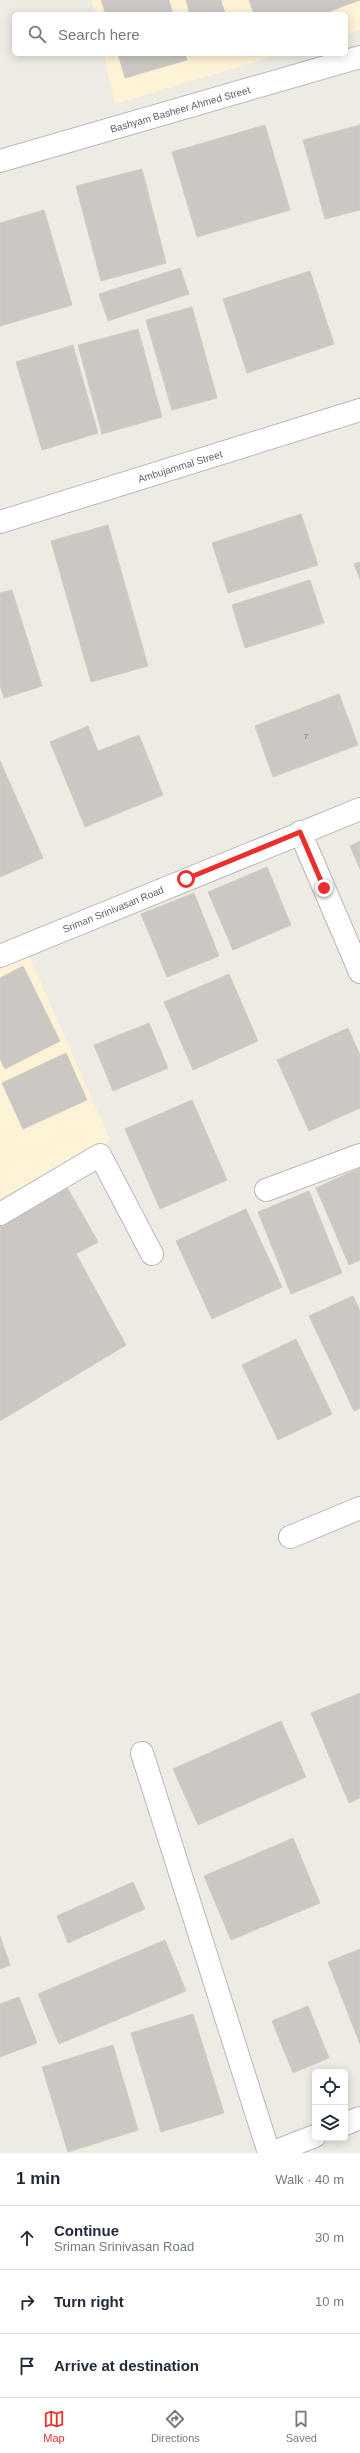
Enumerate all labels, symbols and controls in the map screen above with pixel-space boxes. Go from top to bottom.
search box [12,12,348,56]
icon: search [26,23,48,45]
text: Search here [58,26,140,43]
street label: Bashyam Basheer Ahmed Street [109,84,252,135]
street label: Ambujammal Street [137,448,224,485]
house number: 7 [304,732,309,741]
route start [177,870,195,888]
route end [315,879,333,897]
street label: Sriman Srinivasan Road [61,884,165,935]
map controls [312,2069,348,2141]
button: locate [312,2069,348,2105]
button: layers [312,2105,348,2141]
text: 1 min [16,2169,60,2188]
text: Walk · 40 m [275,2172,344,2187]
text: Continue [54,2222,119,2239]
icon: ahead [16,2227,38,2249]
text: 30 m [315,2230,344,2245]
text: Sriman Srinivasan Road [54,2239,194,2254]
icon: right [16,2291,38,2313]
text: Turn right [54,2293,124,2310]
text: 10 m [315,2294,344,2309]
icon: arrive [16,2355,38,2377]
text: Arrive at destination [54,2357,199,2374]
tab: Map [43,2408,65,2444]
tab: Directions [151,2408,200,2444]
tab: Saved [286,2408,317,2444]

